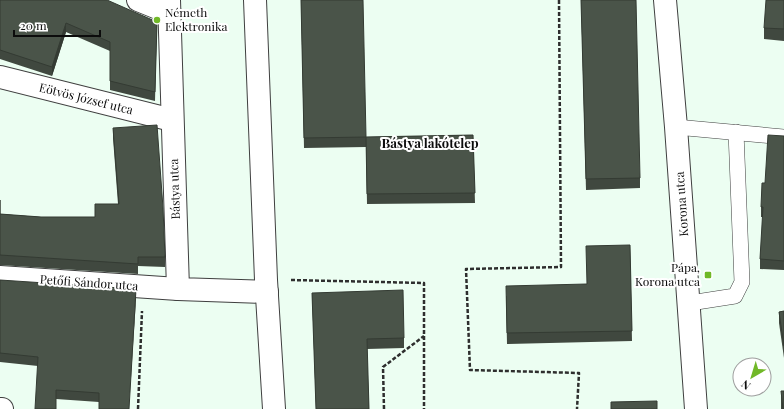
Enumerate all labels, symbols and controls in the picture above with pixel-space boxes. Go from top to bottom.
place label: Németh Elektronika [165,4,227,34]
scale bar [14,12,100,38]
marker: Németh Elektronika [152,15,162,25]
text: 20 m [20,17,47,33]
street label: Eötvös József utca [38,79,135,117]
district label: Bástya lakótelep [382,134,479,151]
street label: Bástya utca [165,158,183,220]
street label: Korona utca [671,171,691,237]
place label: Pápa, Korona utca [635,259,700,289]
marker: Pápa, Korona utca [703,270,713,280]
street label: Petőfi Sándor utca [39,271,139,293]
north arrow [732,357,772,397]
text: N [738,377,753,394]

